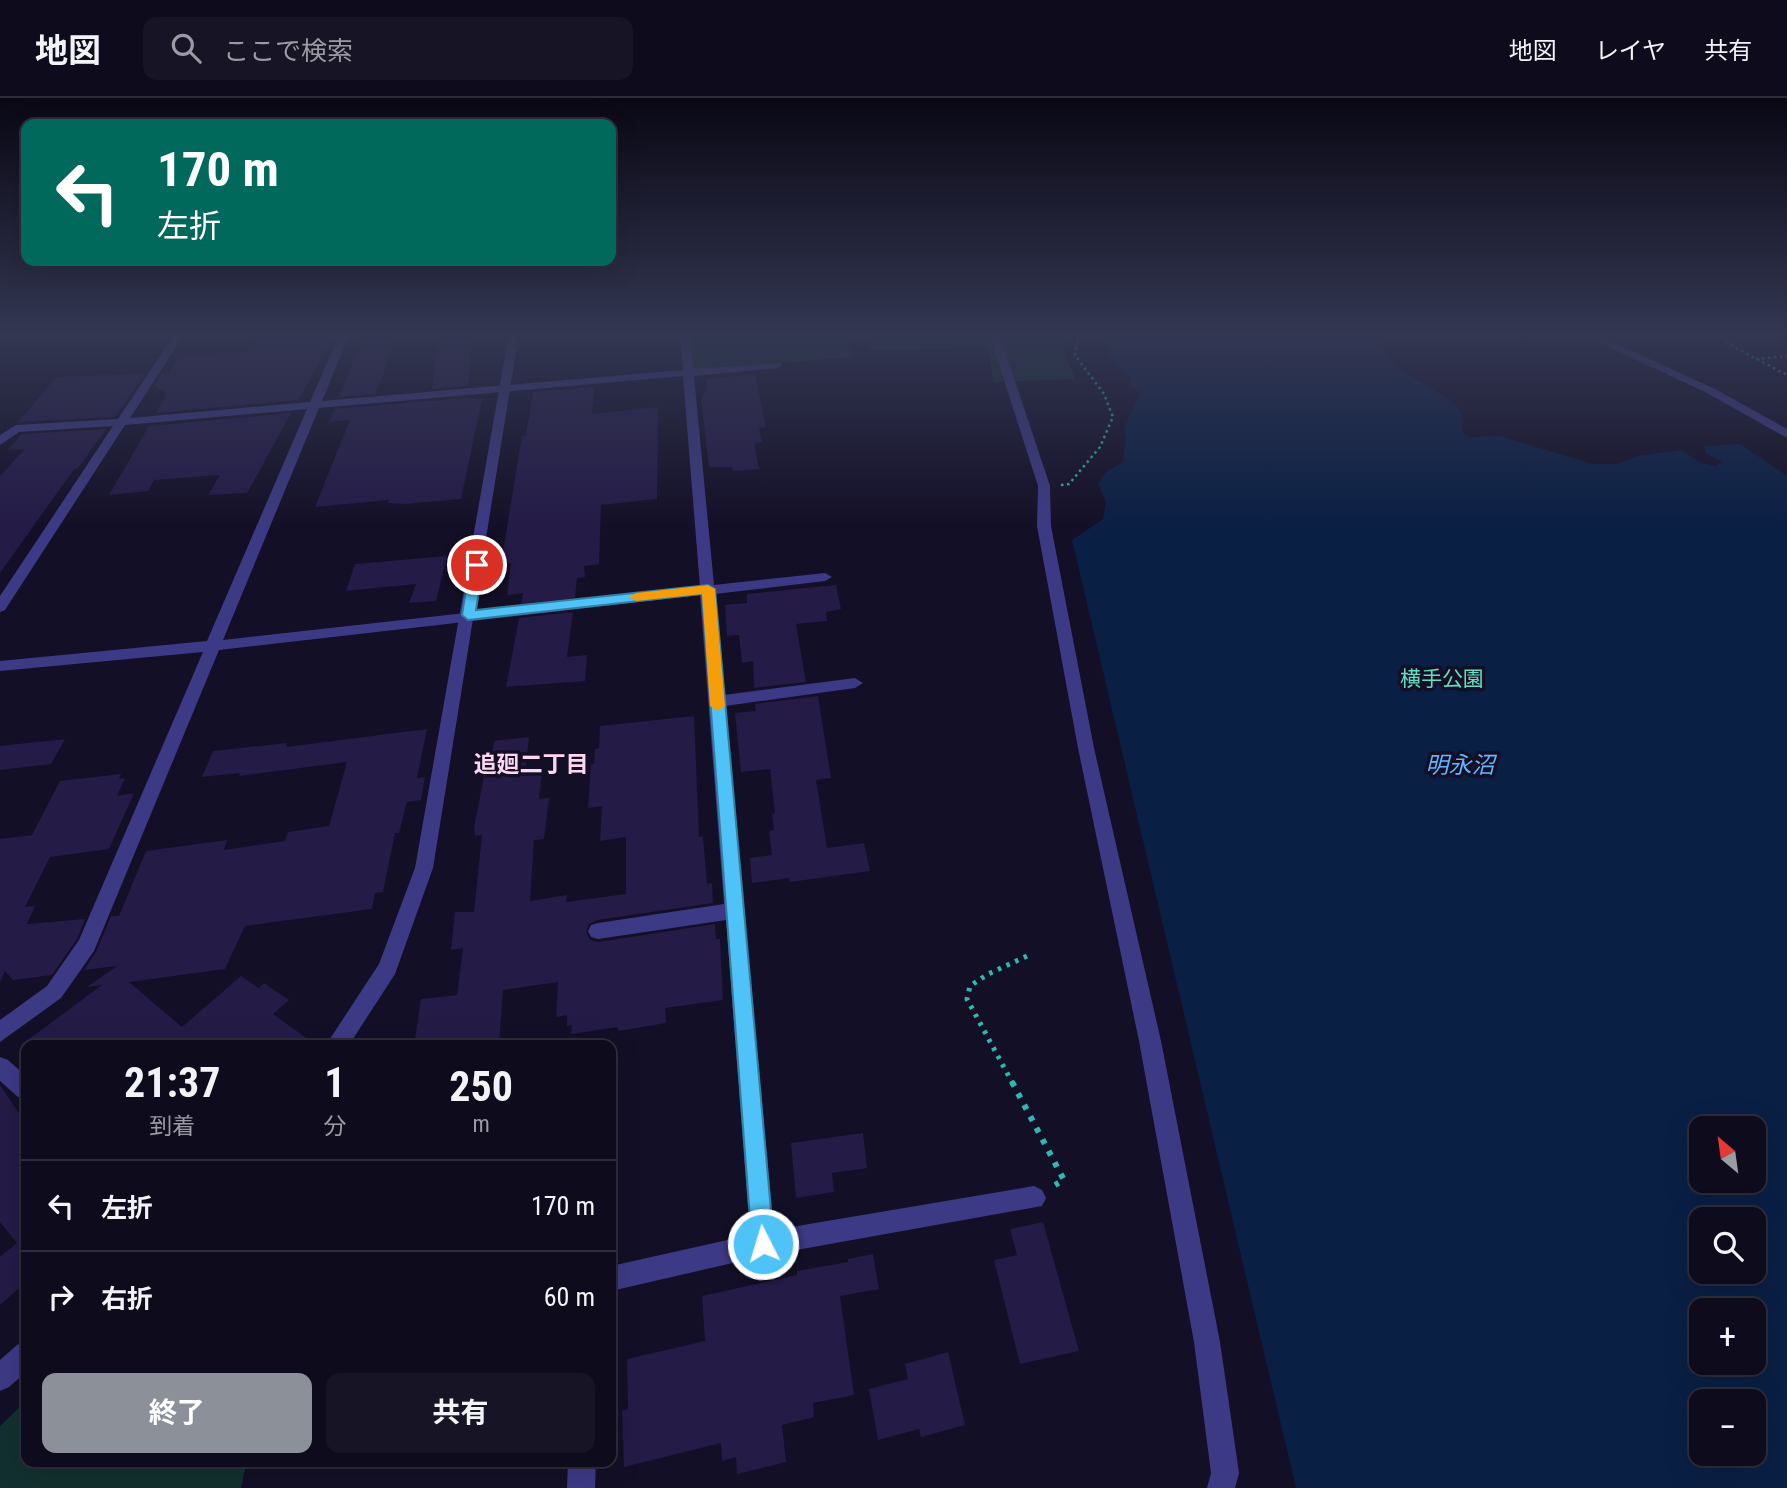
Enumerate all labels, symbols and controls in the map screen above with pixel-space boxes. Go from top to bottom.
search box [143,17,633,80]
icon: search [167,29,205,67]
text: 地図 [35,31,101,70]
text: ここで検索 [223,36,353,66]
text: 地図 [1509,37,1557,65]
text: レイヤ [1595,37,1666,65]
text: 共有 [1704,37,1752,65]
text: 170 m [157,141,279,198]
icon: left [42,147,133,238]
text: 左折 [157,207,221,245]
pin [447,535,507,595]
icon: arrive [458,546,496,584]
park label: 横手公園 [1400,667,1484,691]
district label: 追廻二丁目 [474,751,589,778]
water label: 明永沼 [1426,752,1498,779]
text: 21:37 [124,1058,220,1107]
text: 1 [324,1058,345,1107]
text: 250 [449,1062,513,1111]
text: m [472,1111,490,1138]
text: 到着 [149,1113,195,1140]
text: 分 [323,1113,346,1140]
north arrow [1689,1116,1766,1194]
map controls [1689,1116,1766,1466]
icon: left [42,1187,80,1225]
text: 170 m [531,1191,595,1221]
text: 左折 [101,1193,153,1223]
position arrow [726,1207,800,1281]
button: search [1689,1207,1766,1284]
icon: right [42,1278,80,1316]
text: 60 m [544,1282,595,1312]
text: 右折 [101,1284,153,1314]
button: + [1689,1298,1766,1375]
button: 終了 [42,1373,312,1453]
button: 共有 [326,1373,595,1453]
button: − [1689,1389,1766,1466]

